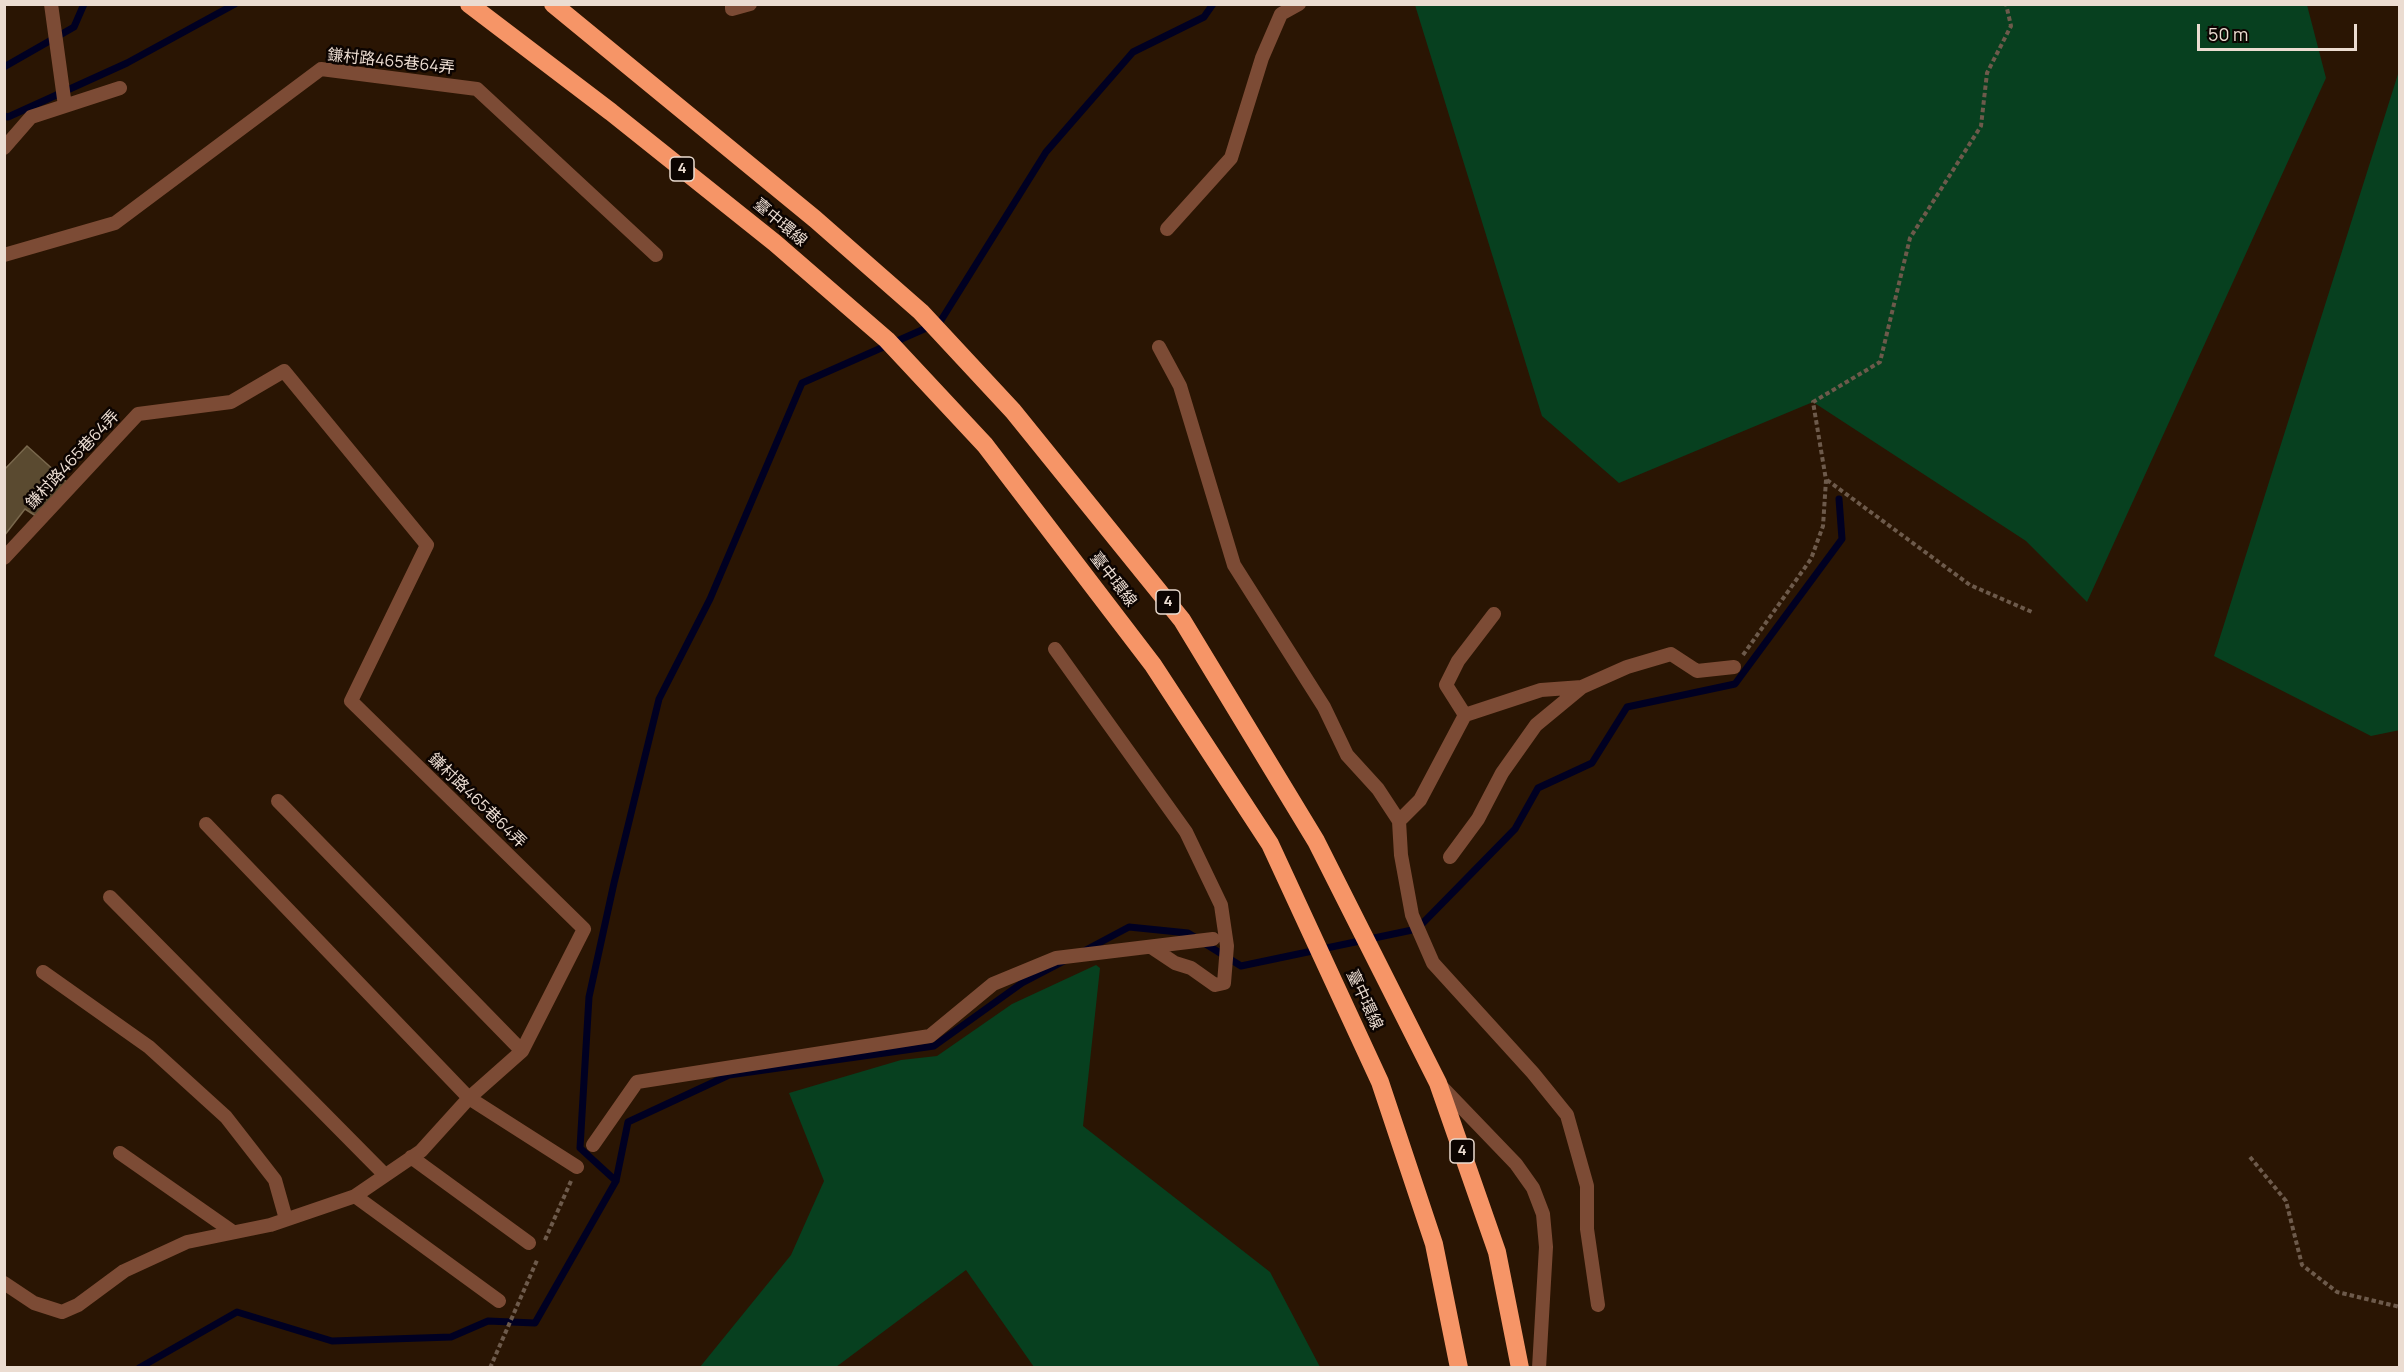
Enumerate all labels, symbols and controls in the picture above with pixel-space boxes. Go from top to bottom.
scale bar [2200,12,2360,50]
text: 50 m [2208,22,2248,46]
street label: 鎌村路465巷64弄 [326,46,456,78]
road number: 4 [670,157,694,181]
street label: 臺中環線 [749,195,811,251]
street label: 鎌村路465巷64弄 [22,407,124,513]
street label: 臺中環線 [1086,549,1140,611]
road number: 4 [1156,590,1180,614]
street label: 鎌村路465巷64弄 [424,750,530,852]
street label: 臺中環線 [1342,967,1386,1033]
road number: 4 [1450,1139,1474,1163]

